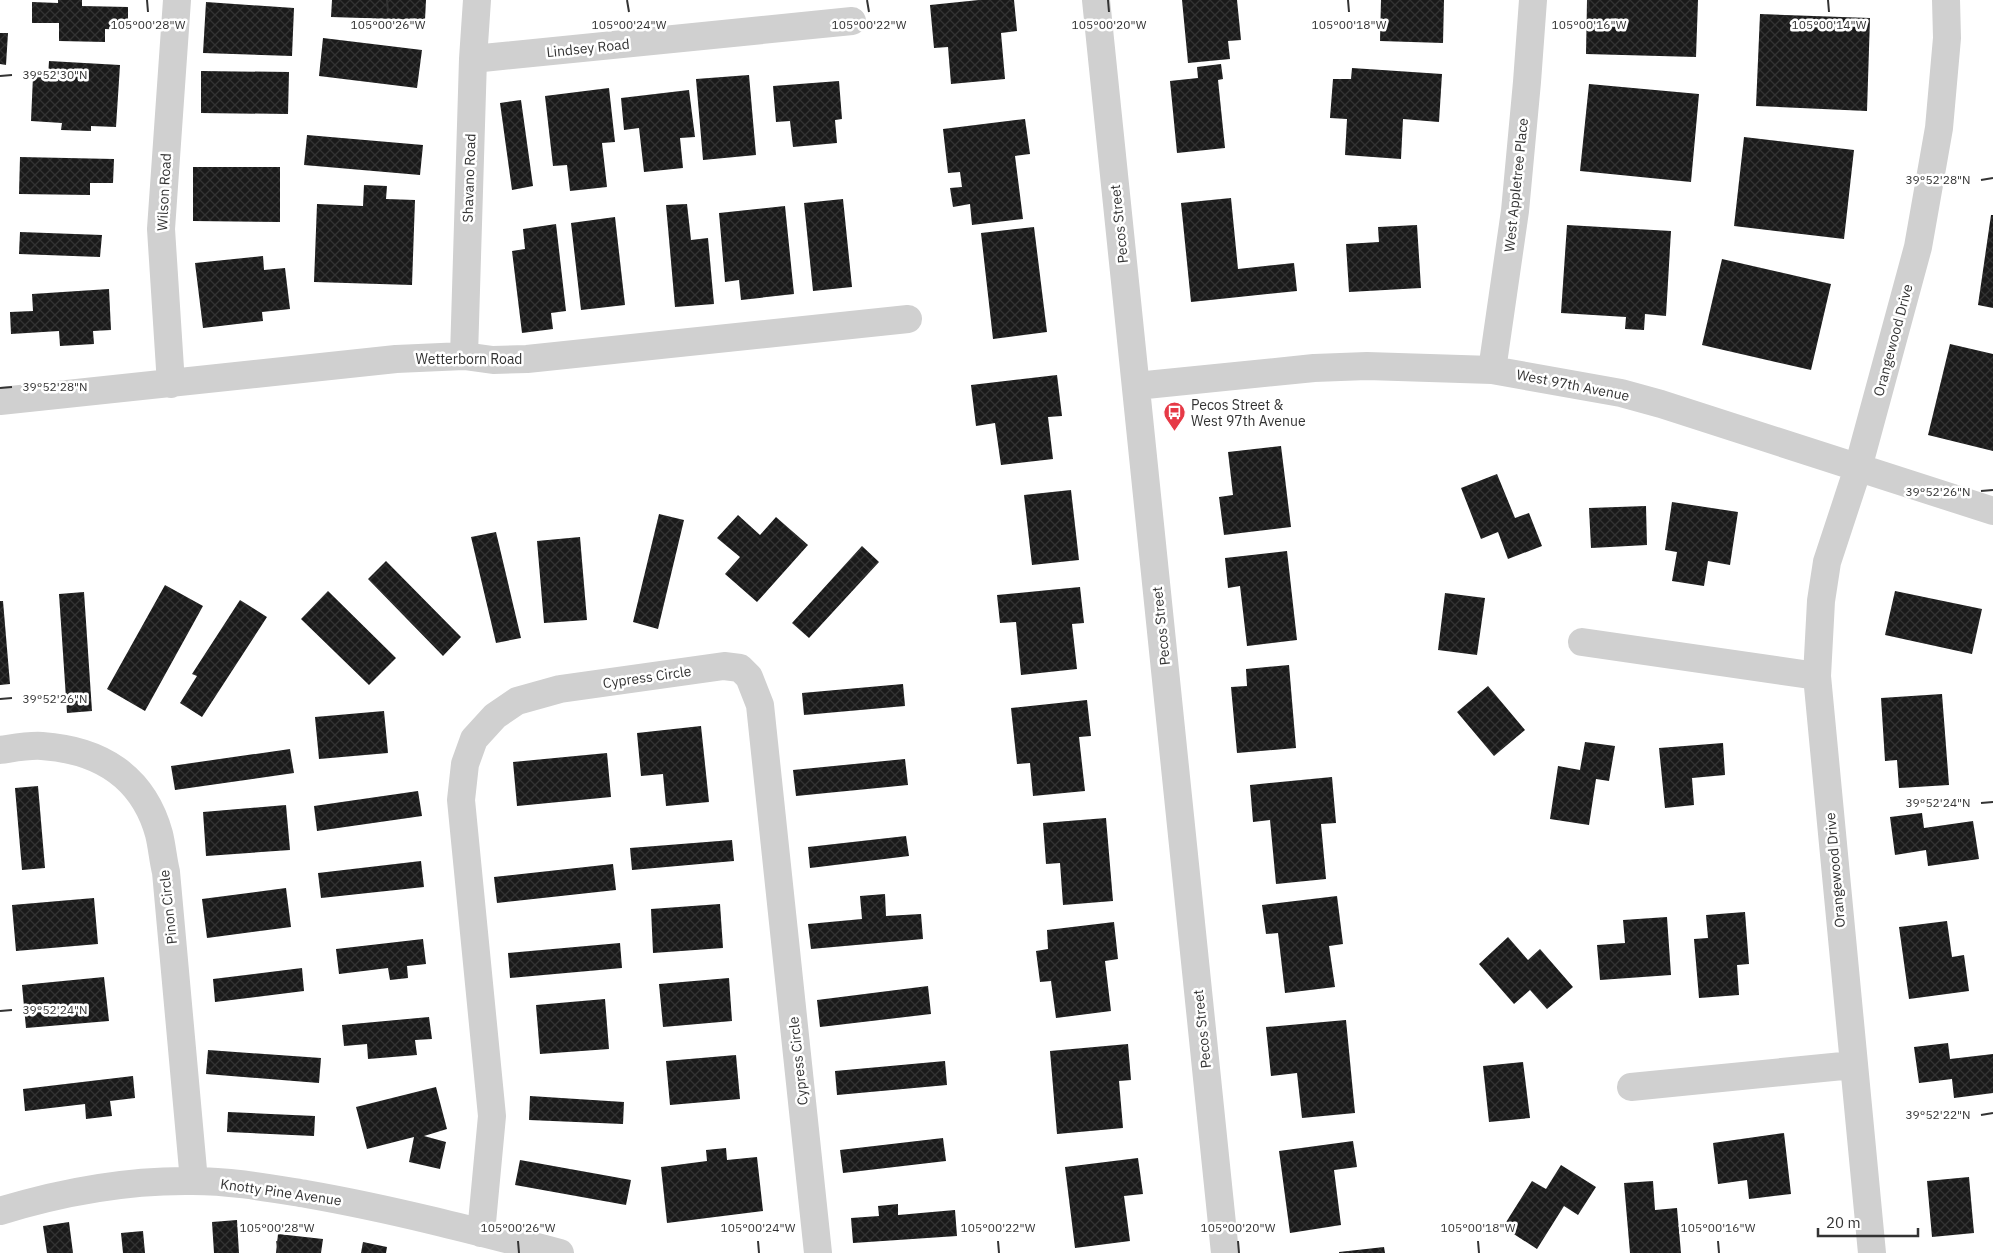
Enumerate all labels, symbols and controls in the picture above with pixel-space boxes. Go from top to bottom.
text: 105°00'28"W [111,17,186,32]
text: 105°00'26"W [351,17,426,32]
text: 105°00'24"W [592,17,667,32]
text: 105°00'22"W [832,17,907,32]
text: 105°00'20"W [1072,17,1147,32]
text: 105°00'18"W [1312,17,1387,32]
text: 105°00'16"W [1552,17,1627,32]
text: 105°00'14"W [1792,17,1867,32]
street label: Lindsey Road [546,35,630,61]
text: 39°52'30"N [22,67,88,82]
street label: West Appletree Place [1500,117,1532,253]
street label: Shavano Road [458,133,480,223]
street label: Wilson Road [153,153,175,231]
text: 39°52'28"N [1905,172,1971,187]
street label: Pecos Street [1106,184,1132,264]
street label: Orangewood Drive [1869,282,1917,398]
street label: Wetterborn Road [416,350,522,368]
street label: West 97th Avenue [1515,365,1631,405]
text: 39°52'28"N [22,379,88,394]
place label: Pecos Street & West 97th Avenue [1191,396,1306,430]
bus stop icon: Pecos Street & West 97th Avenue [1163,401,1187,432]
text: 39°52'26"N [1905,484,1971,499]
street label: Pecos Street [1148,586,1174,666]
street label: Cypress Circle [602,662,693,692]
text: 39°52'26"N [22,691,88,706]
text: 39°52'24"N [1905,795,1971,810]
street label: Orangewood Drive [1821,811,1849,928]
street label: Pinon Circle [155,869,181,945]
street label: Pecos Street [1189,989,1215,1069]
text: 39°52'24"N [22,1002,88,1017]
street label: Cypress Circle [784,1015,812,1106]
text: 39°52'22"N [1905,1107,1971,1122]
street label: Knotty Pine Avenue [219,1175,343,1209]
scale bar [1818,1206,1918,1238]
text: 20 m [1826,1213,1861,1232]
text: 105°00'28"W [240,1220,315,1235]
text: 105°00'26"W [481,1220,556,1235]
text: 105°00'24"W [721,1220,796,1235]
text: 105°00'22"W [961,1220,1036,1235]
text: 105°00'20"W [1201,1220,1276,1235]
text: 105°00'18"W [1441,1220,1516,1235]
text: 105°00'16"W [1681,1220,1756,1235]

